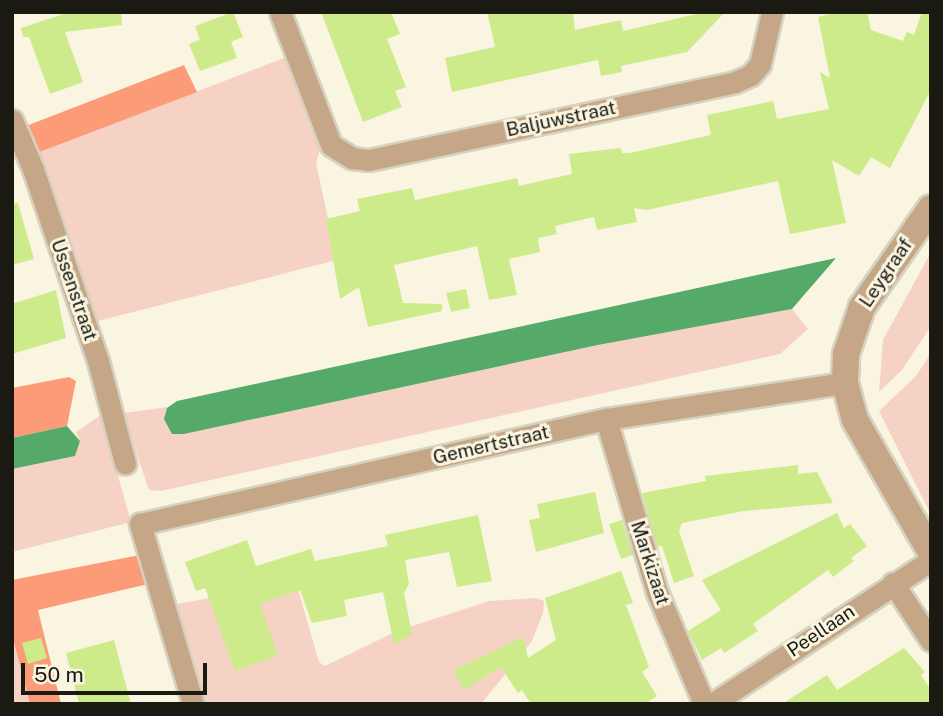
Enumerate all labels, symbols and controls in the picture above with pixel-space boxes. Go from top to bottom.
street label: Baljuwstraat [504,96,618,142]
street label: Leygraaf [855,234,917,312]
street label: Ussenstraat [46,236,102,344]
street label: Gemertstraat [431,421,551,469]
street label: Markizaat [626,518,674,608]
street label: Peellaan [783,600,859,662]
scale bar [24,650,210,694]
text: 50 m [34,662,84,687]

